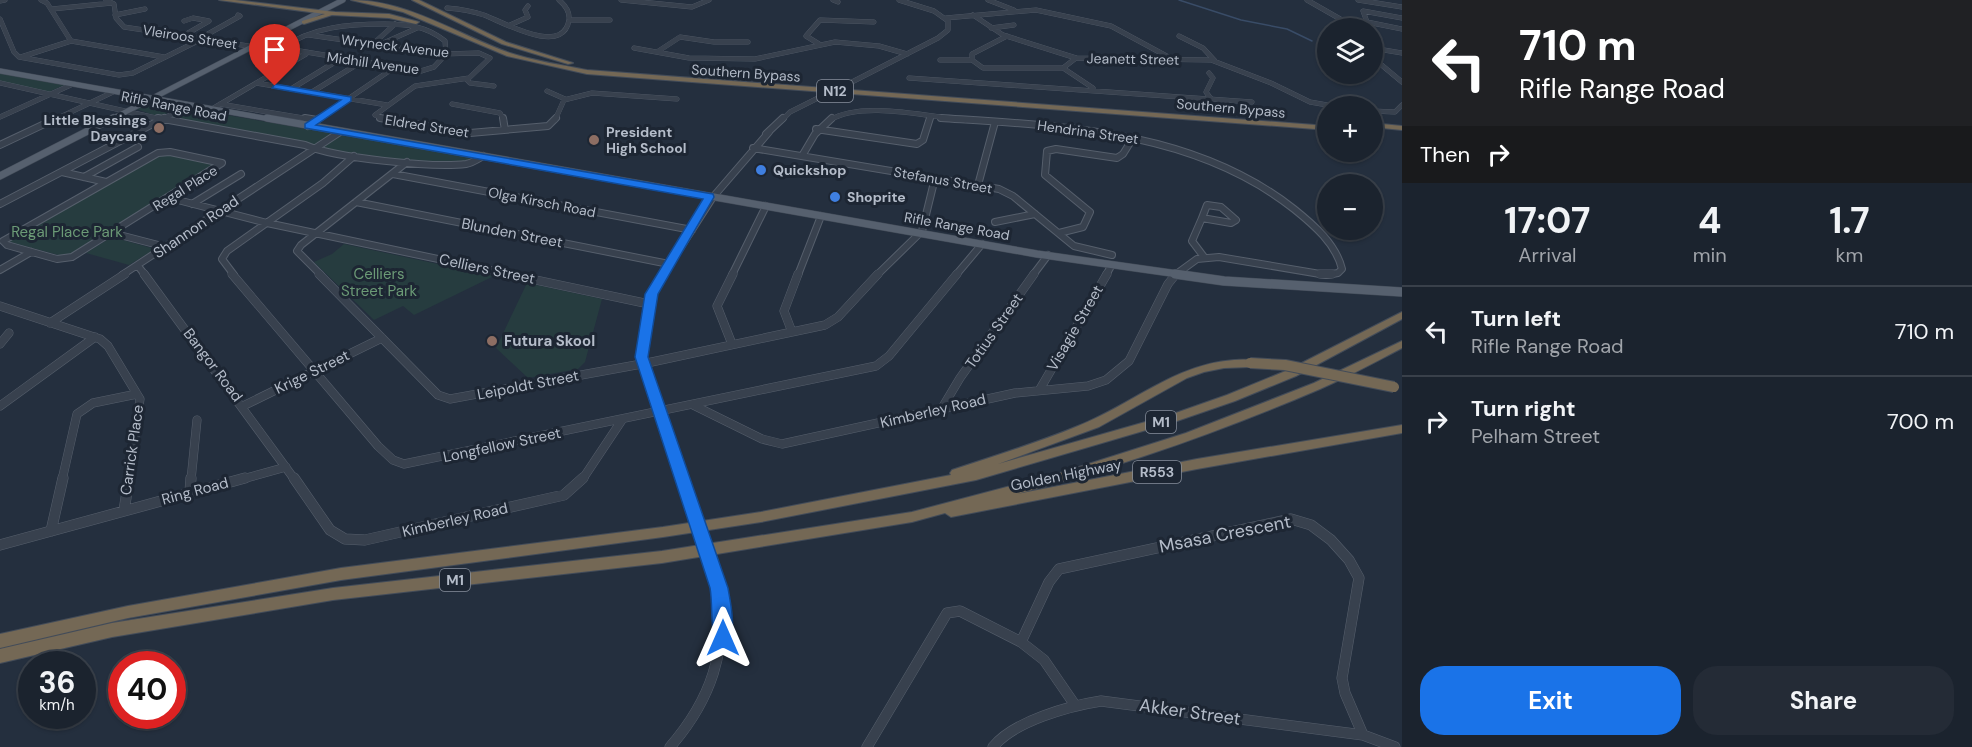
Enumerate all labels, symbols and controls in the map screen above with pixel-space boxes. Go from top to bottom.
map controls [1317,18,1383,240]
button: layers [1317,18,1383,84]
text: 710 m [1519,18,1637,73]
street label: Vleiroos Street [141,21,239,53]
pin [249,24,300,86]
icon: left [1420,24,1498,102]
street label: Wryneck Avenue [340,30,450,62]
icon: arrive [258,33,291,66]
street label: Midhill Avenue [326,48,420,78]
street label: Jeanett Street [1086,49,1180,69]
street label: Southern Bypass [691,60,801,86]
text: Rifle Range Road [1519,71,1725,106]
road number: N12 [817,80,853,102]
street label: Rifle Range Road [120,87,228,125]
street label: Southern Bypass [1176,94,1286,122]
button: + [1317,96,1383,162]
street label: Eldred Street [384,110,470,142]
place label: Little Blessings Daycare [44,111,147,145]
street label: Hendrina Street [1036,116,1140,148]
marker: Little Blessings Daycare [152,121,166,135]
place label: President High School [606,123,687,157]
marker: President High School [587,133,601,147]
icon: right [1482,138,1515,171]
text: Then [1420,140,1470,169]
street label: Regal Place [149,161,221,215]
place label: Quickshop [773,161,847,179]
street label: Stefanus Street [892,162,994,198]
marker: Quickshop [754,163,768,177]
button: − [1317,174,1383,240]
street label: Olga Kirsch Road [487,183,597,221]
place label: Shoprite [847,188,906,206]
marker: Shoprite [828,190,842,204]
street label: Shannon Road [149,191,243,263]
text: 17:07 [1504,197,1590,244]
text: 4 [1698,197,1722,244]
text: 1.7 [1829,197,1870,244]
street label: Rifle Range Road [903,208,1011,244]
street label: Blunden Street [460,213,564,253]
park label: Regal Place Park [11,222,123,242]
text: Arrival [1518,242,1577,268]
text: min [1693,242,1727,268]
text: km [1835,242,1863,268]
street label: Celliers Street [437,249,537,289]
park label: Celliers Street Park [341,264,417,301]
street label: Visagie Street [1042,281,1108,375]
street label: Totius Street [961,289,1027,373]
text: Turn left [1471,304,1561,333]
icon: left [1420,315,1453,348]
text: 710 m [1895,317,1954,346]
street label: Bangor Road [179,324,247,406]
place label: Futura Skool [504,331,595,351]
text: Rifle Range Road [1471,333,1624,359]
marker: Futura Skool [485,334,499,348]
street label: Krige Street [271,345,353,399]
street label: Leipoldt Street [475,365,581,405]
street label: Kimberley Road [878,389,988,433]
text: Turn right [1471,394,1576,423]
street label: Carrick Place [116,404,148,496]
icon: right [1420,405,1453,438]
text: 700 m [1887,407,1954,436]
road number: M1 [1146,411,1176,433]
street label: Longfellow Street [441,423,563,467]
text: Pelham Street [1471,423,1600,449]
street label: Golden Highway [1009,454,1124,496]
road number: R553 [1133,461,1181,483]
street label: Ring Road [159,472,231,510]
street label: Kimberley Road [400,498,510,542]
street label: Msasa Crescent [1157,509,1293,559]
road number: M1 [440,569,470,591]
position arrow [691,606,755,670]
speed limit sign: 40 [108,651,186,729]
text: 36 [38,663,76,702]
button: Exit [1420,666,1681,735]
button: Share [1693,666,1954,735]
street label: Akker Street [1138,693,1242,731]
text: km/h [39,695,75,715]

